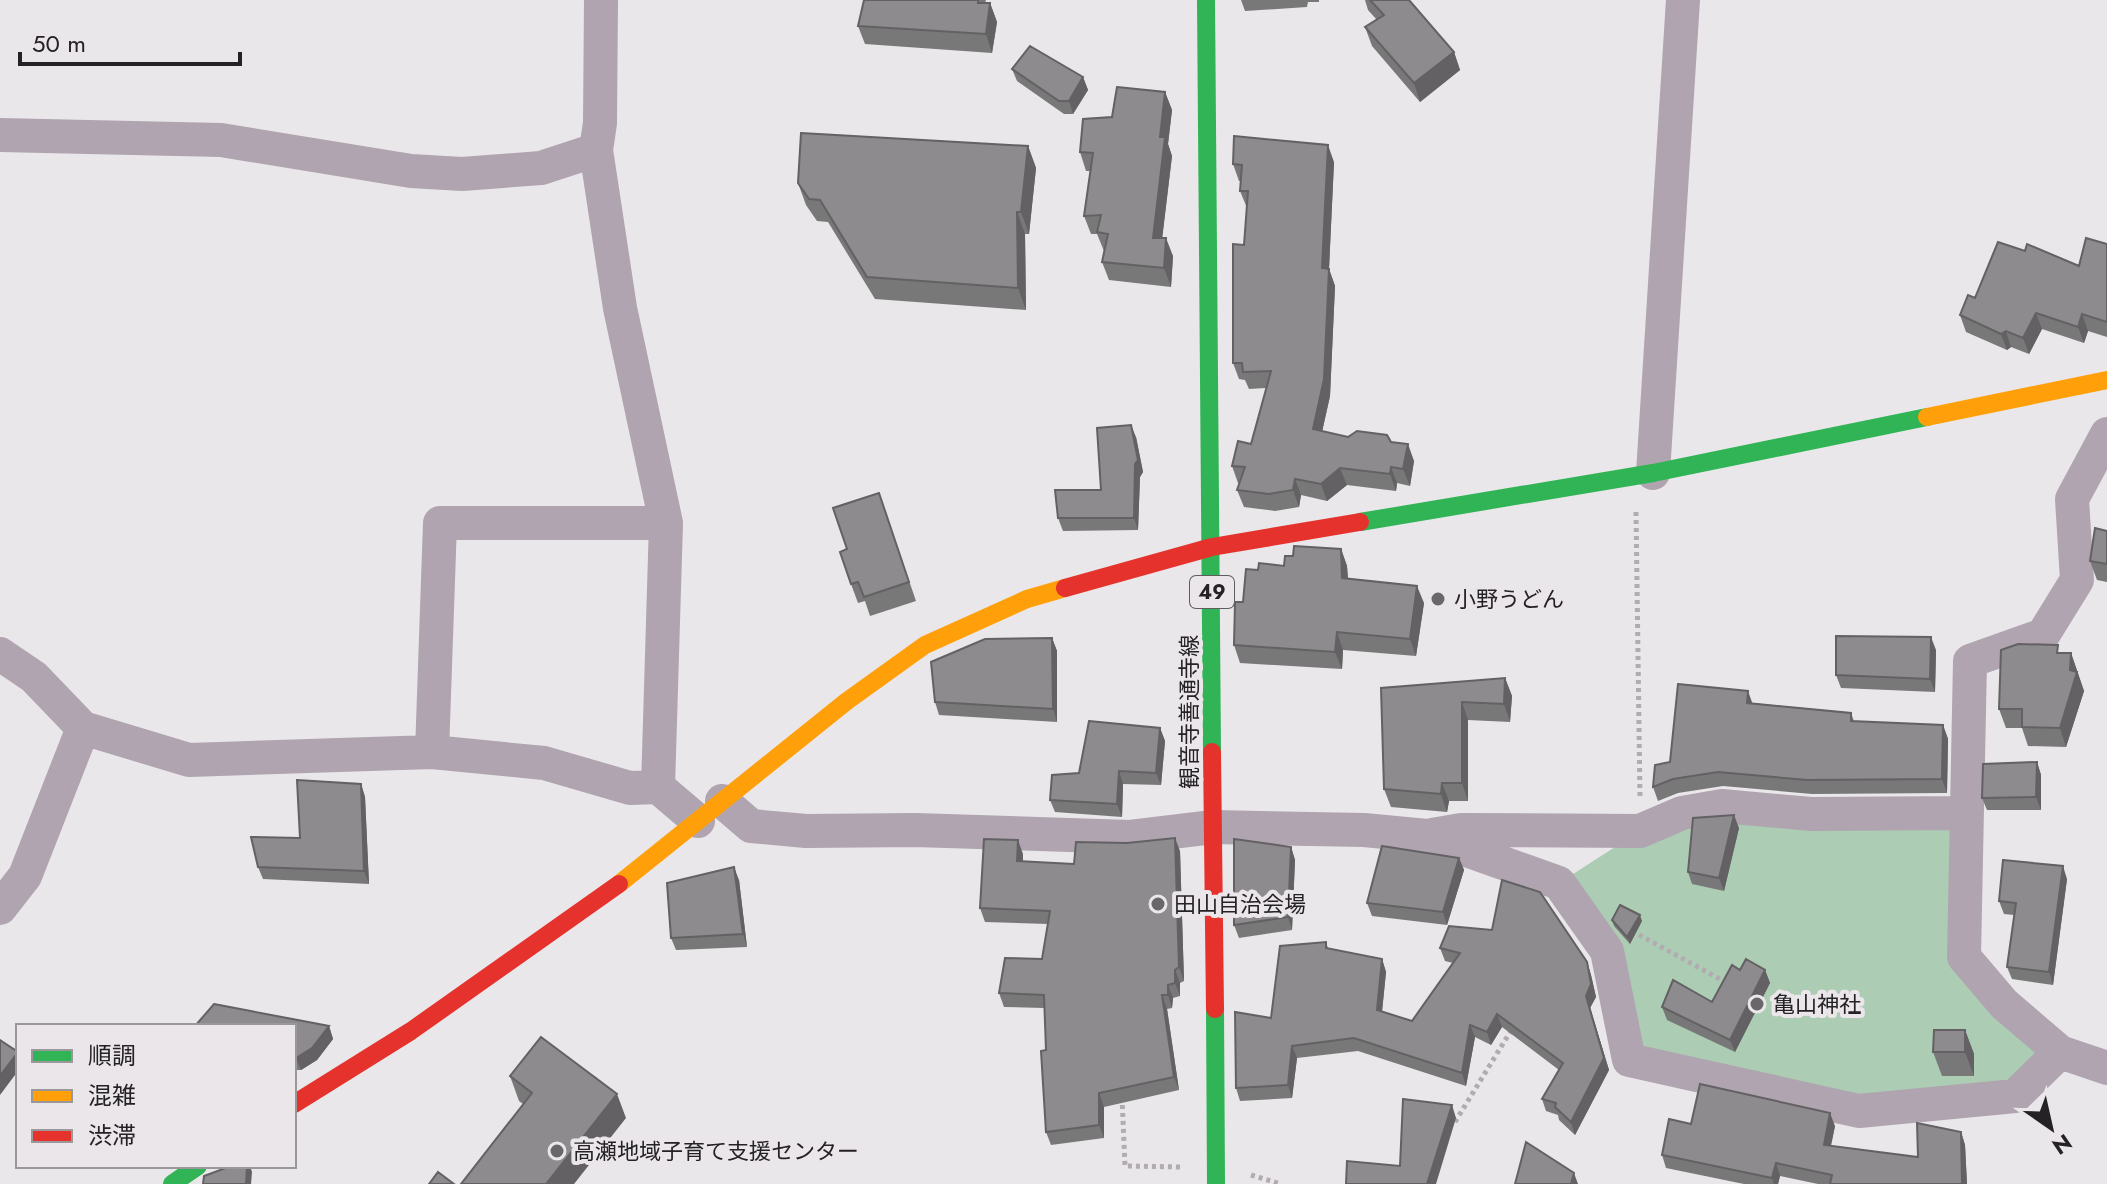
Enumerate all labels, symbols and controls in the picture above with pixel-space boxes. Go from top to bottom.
scale bar [20,16,240,66]
text: 50 m [32,26,86,61]
road number: 49 [1190,576,1234,608]
place label: 小野うどん [1454,583,1564,615]
marker: 小野うどん [1429,590,1447,608]
street label: 観音寺善通寺線 [1173,635,1205,789]
place label: 田山自治会場 [1174,888,1306,920]
marker: 田山自治会場 [1149,895,1167,913]
place label: 亀山神社 [1773,988,1861,1020]
marker: 亀山神社 [1748,995,1766,1013]
legend [16,1024,296,1168]
text: 順調 [88,1038,136,1073]
text: 混雑 [88,1078,136,1113]
north arrow [2011,1088,2091,1168]
text: 渋滞 [88,1118,136,1153]
text: N [2046,1126,2078,1163]
place label: 高瀬地域子育て支援センター [573,1135,859,1167]
marker: 高瀬地域子育て支援センター [548,1142,566,1160]

